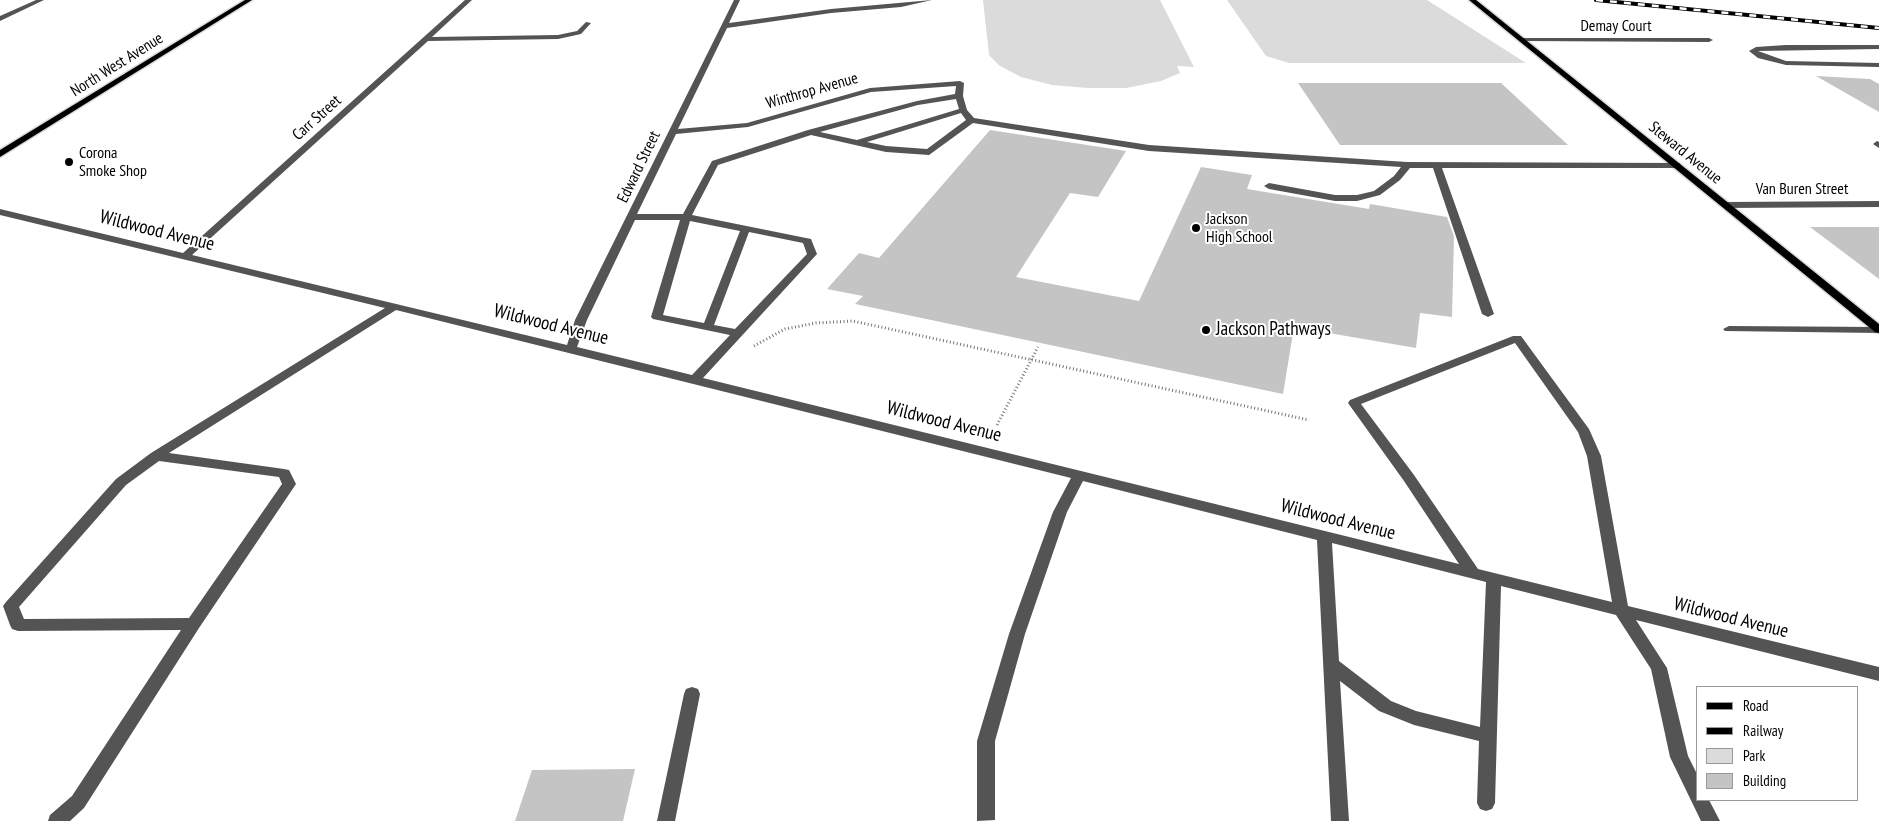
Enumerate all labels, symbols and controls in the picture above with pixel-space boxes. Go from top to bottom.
street label: Demay Court [1580,16,1652,36]
street label: North West Avenue [67,29,167,101]
street label: Winthrop Avenue [764,69,860,113]
street label: Carr Street [289,91,345,145]
street label: Steward Avenue [1645,118,1725,188]
street label: Edward Street [613,128,665,206]
place label: Corona Smoke Shop [79,143,147,181]
marker: Corona Smoke Shop [63,156,75,168]
street label: Van Buren Street [1756,179,1848,199]
street label: Wildwood Avenue [97,206,217,256]
place label: Jackson High School [1206,209,1273,247]
marker: Jackson High School [1190,222,1202,234]
street label: Wildwood Avenue [491,300,611,350]
place label: Jackson Pathways [1216,319,1331,341]
marker: Jackson Pathways [1200,324,1212,336]
street label: Wildwood Avenue [884,397,1004,447]
street label: Wildwood Avenue [1278,495,1398,545]
street label: Wildwood Avenue [1671,593,1791,643]
legend [1696,686,1859,801]
text: Road [1743,696,1769,715]
text: Railway [1743,721,1783,740]
text: Park [1743,746,1765,765]
text: Building [1743,771,1786,790]

